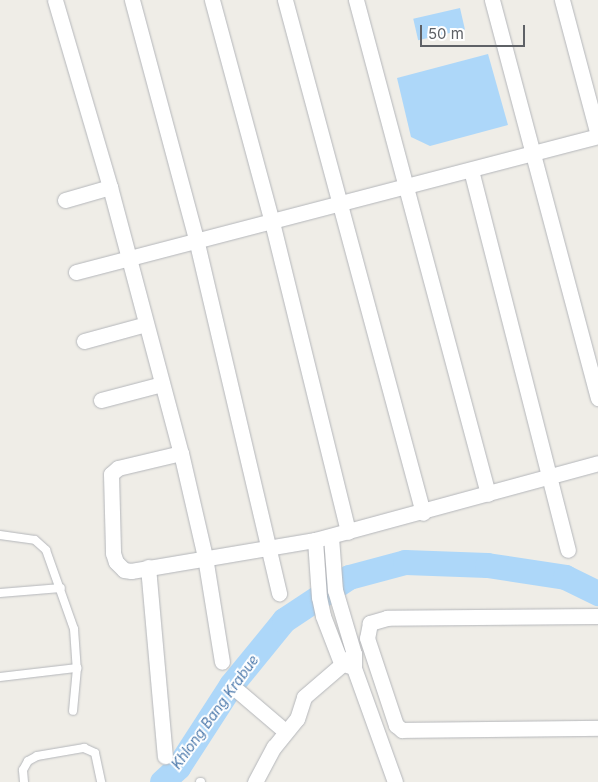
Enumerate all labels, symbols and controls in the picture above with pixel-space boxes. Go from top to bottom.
scale bar [423,15,528,47]
text: 50 m [428,24,464,43]
water label: Khlong Bang Krabue [168,652,262,772]

